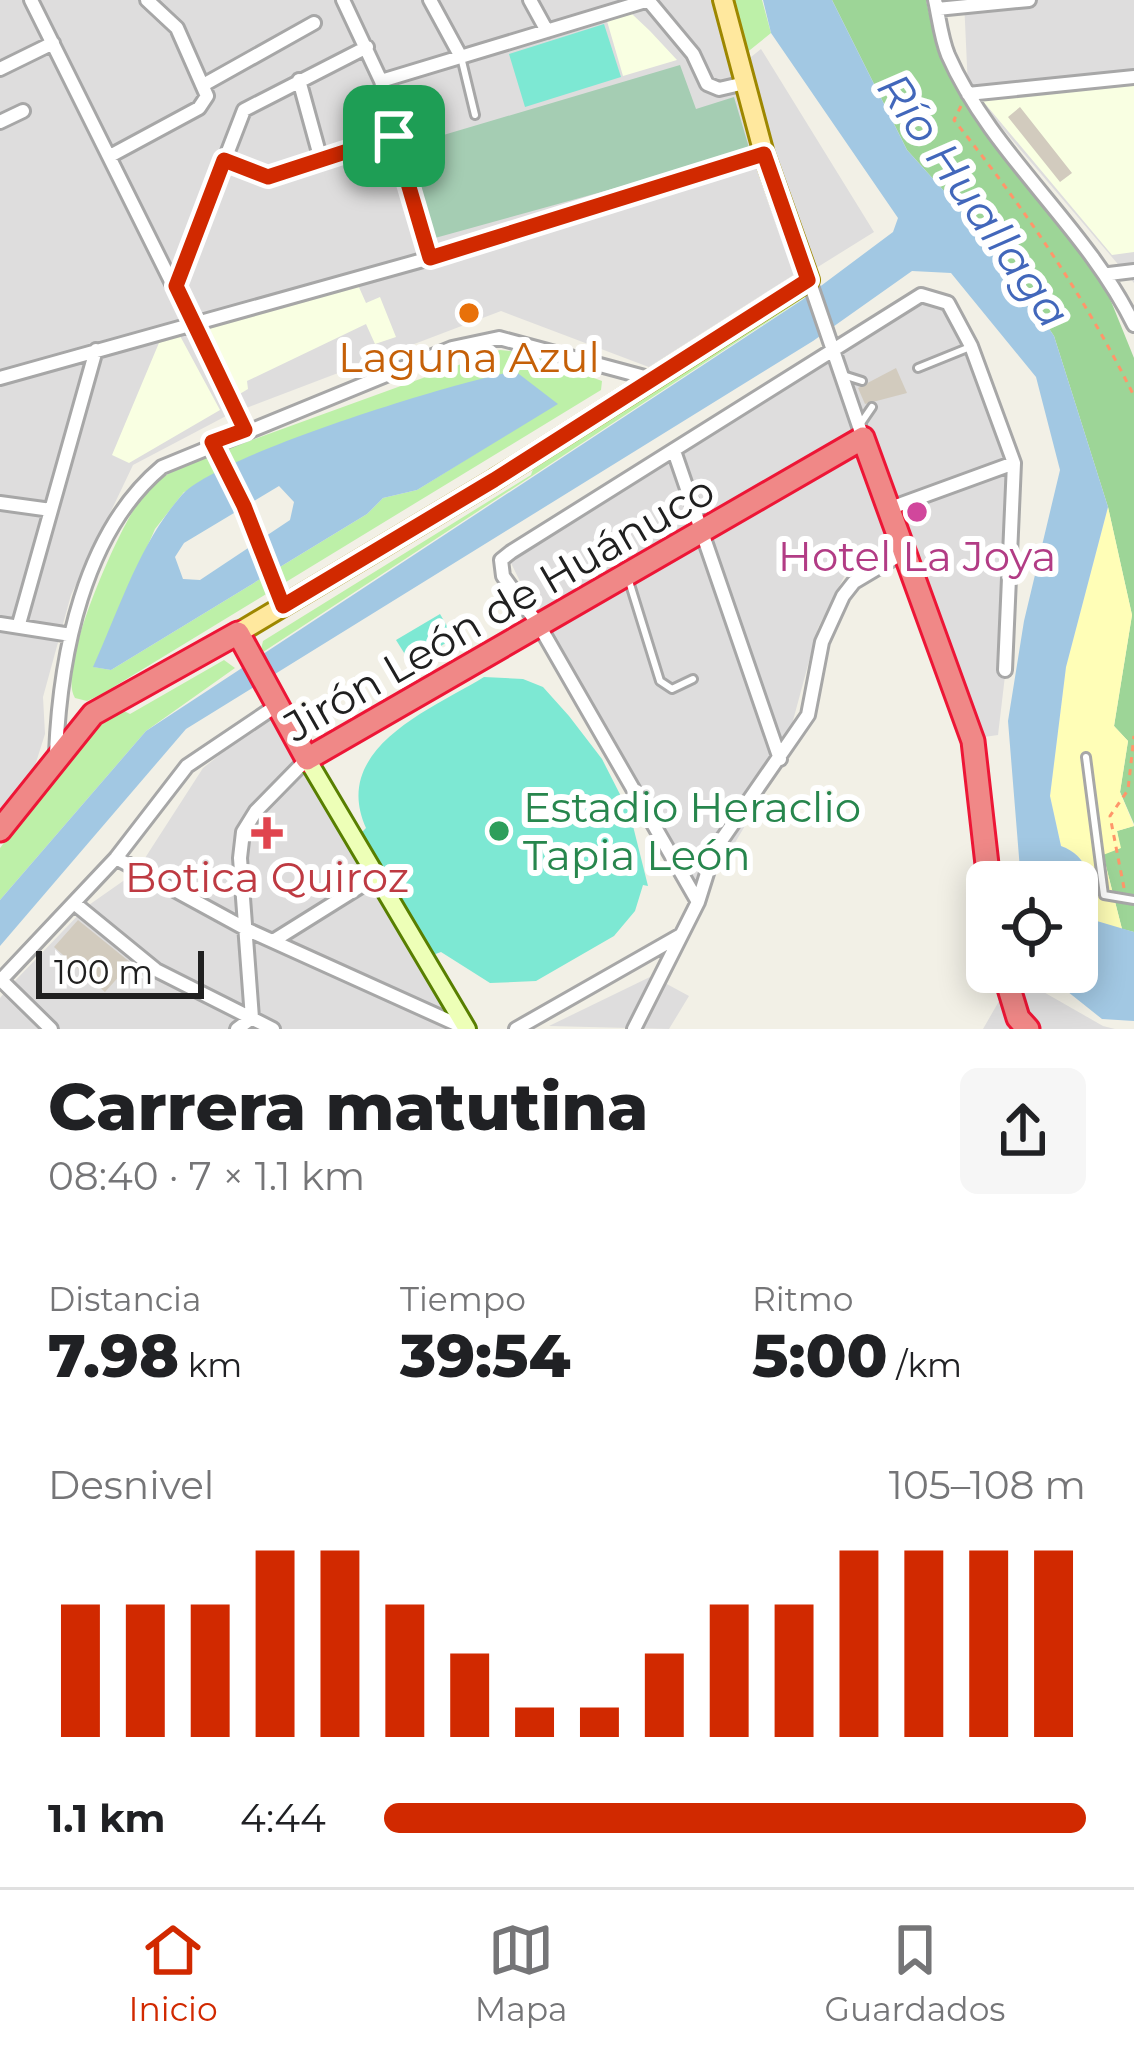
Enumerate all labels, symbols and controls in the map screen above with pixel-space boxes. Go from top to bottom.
water label: Río Huallaga [866,62,1082,338]
pin [343,85,445,187]
icon: arrive [361,103,427,169]
marker: Laguna Azul [456,300,482,326]
place label: Laguna Azul [338,331,600,383]
street label: Jirón León de Huánuco [274,463,723,753]
marker: Hotel La Joya [904,499,930,525]
place label: Hotel La Joya [778,530,1056,582]
place label: Estadio Heraclio Tapia León [523,781,861,881]
marker: Estadio Heraclio Tapia León [486,818,512,844]
marker: Botica Quiroz [254,820,280,846]
place label: Botica Quiroz [125,851,409,903]
map controls [966,861,1098,993]
button: locate [966,861,1098,993]
scale bar [36,945,204,998]
text: 100 m [54,952,153,992]
text: Carrera matutina [48,1066,649,1147]
button: share [960,1068,1086,1194]
text: 08:40 · 7 × 1.1 km [48,1152,365,1200]
text: Distancia [48,1279,201,1319]
text: Tiempo [400,1279,526,1319]
text: Ritmo [752,1279,854,1319]
text: 7.98 [48,1319,179,1392]
text: 39:54 [400,1319,571,1392]
text: 5:00 [752,1319,888,1392]
text: km [179,1345,242,1385]
text: /km [888,1345,962,1385]
text: Desnivel [48,1461,214,1509]
text: 105–108 m [889,1461,1086,1509]
text: 1.1 km [48,1794,166,1842]
text: 4:44 [240,1794,326,1842]
tab: Inicio [129,1917,218,2029]
tab: Mapa [475,1917,567,2029]
tab: Guardados [824,1917,1005,2029]

